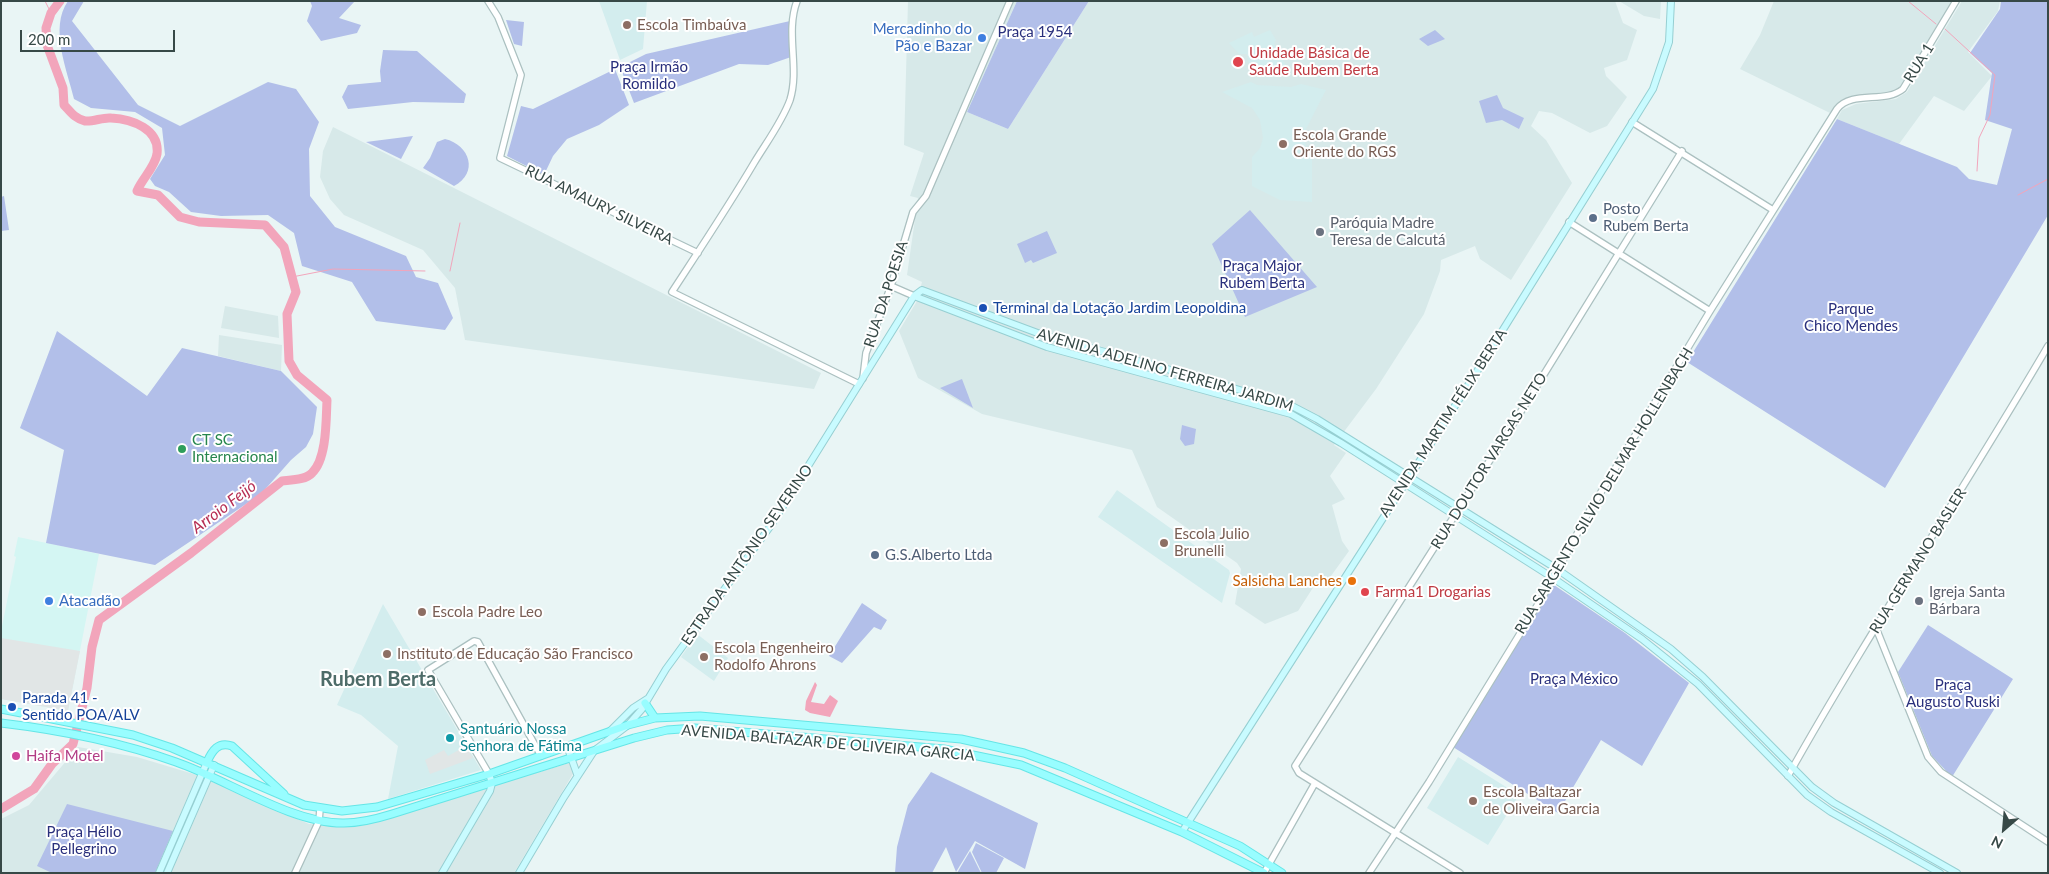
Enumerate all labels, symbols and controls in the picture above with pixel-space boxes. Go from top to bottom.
place label: Escola Timbaúva [637,16,746,34]
marker: Escola Timbaúva [621,19,633,31]
scale bar [22,20,178,52]
place label: Mercadinho do Pão e Bazar [873,20,972,55]
park label: Praça 1954 [998,23,1072,41]
text: 200 m [28,30,70,48]
marker: Mercadinho do Pão e Bazar [976,32,988,44]
street label: RUA 1 [1900,40,1938,86]
place label: Unidade Básica de Saúde Rubem Berta [1249,44,1379,79]
marker: Unidade Básica de Saúde Rubem Berta [1231,55,1245,69]
park label: Praça Irmão Romildo [610,58,688,93]
place label: Escola Grande Oriente do RGS [1293,126,1396,161]
marker: Escola Grande Oriente do RGS [1277,138,1289,150]
street label: RUA AMAURY SILVEIRA [522,161,676,249]
place label: Posto Rubem Berta [1603,200,1689,235]
marker: Posto Rubem Berta [1587,212,1599,224]
place label: Paróquia Madre Teresa de Calcutá [1330,214,1445,249]
marker: Paróquia Madre Teresa de Calcutá [1314,226,1326,238]
street label: RUA DA POESIA [860,238,912,350]
park label: Praça Major Rubem Berta [1219,257,1305,292]
place label: Terminal da Lotação Jardim Leopoldina [993,299,1246,317]
park label: Parque Chico Mendes [1804,300,1898,335]
marker: Terminal da Lotação Jardim Leopoldina [977,302,989,314]
street label: AVENIDA ADELINO FERREIRA JARDIM [1035,325,1295,415]
street label: AVENIDA MARTIM FÉLIX BERTA [1375,325,1511,521]
street label: RUA SARGENTO SILVIO DELMAR HOLLENBACH [1511,345,1697,637]
street label: RUA DOUTOR VARGAS NETO [1427,370,1551,552]
place label: CT SC Internacional [192,431,278,466]
marker: CT SC Internacional [176,443,188,455]
street label: ESTRADA ANTÔNIO SEVERINO [678,461,816,649]
water label: Arroio Feijó [188,477,260,537]
street label: RUA GERMANO BASLER [1866,485,1970,637]
place label: Escola Julio Brunelli [1174,525,1250,560]
marker: Escola Julio Brunelli [1158,537,1170,549]
place label: G.S.Alberto Ltda [885,546,993,564]
marker: G.S.Alberto Ltda [869,549,881,561]
place label: Salsicha Lanches [1233,572,1342,590]
marker: Salsicha Lanches [1346,575,1358,587]
place label: Farma1 Drogarias [1375,583,1491,601]
place label: Igreja Santa Bárbara [1929,583,2005,618]
marker: Farma1 Drogarias [1359,586,1371,598]
place label: Atacadão [59,592,121,610]
marker: Atacadão [43,595,55,607]
marker: Igreja Santa Bárbara [1913,595,1925,607]
place label: Escola Padre Leo [432,603,543,621]
marker: Escola Padre Leo [416,606,428,618]
place label: Escola Engenheiro Rodolfo Ahrons [714,639,834,674]
place label: Instituto de Educação São Francisco [397,645,633,663]
marker: Instituto de Educação São Francisco [381,648,393,660]
marker: Escola Engenheiro Rodolfo Ahrons [698,651,710,663]
district label: Rubem Berta [320,668,436,692]
park label: Praça México [1530,670,1618,688]
park label: Praça Augusto Ruski [1906,676,2000,711]
place label: Parada 41 - Sentido POA/ALV [22,689,140,724]
marker: Parada 41 - Sentido POA/ALV [6,701,18,713]
place label: Santuário Nossa Senhora de Fátima [460,720,582,755]
street label: AVENIDA BALTAZAR DE OLIVEIRA GARCIA [681,721,975,765]
marker: Santuário Nossa Senhora de Fátima [444,732,456,744]
place label: Haifa Motel [26,747,104,765]
marker: Haifa Motel [10,750,22,762]
place label: Escola Baltazar de Oliveira Garcia [1483,783,1600,818]
marker: Escola Baltazar de Oliveira Garcia [1467,795,1479,807]
north arrow [1979,804,2029,854]
park label: Praça Hélio Pellegrino [47,823,121,858]
text: N [1988,833,2006,853]

